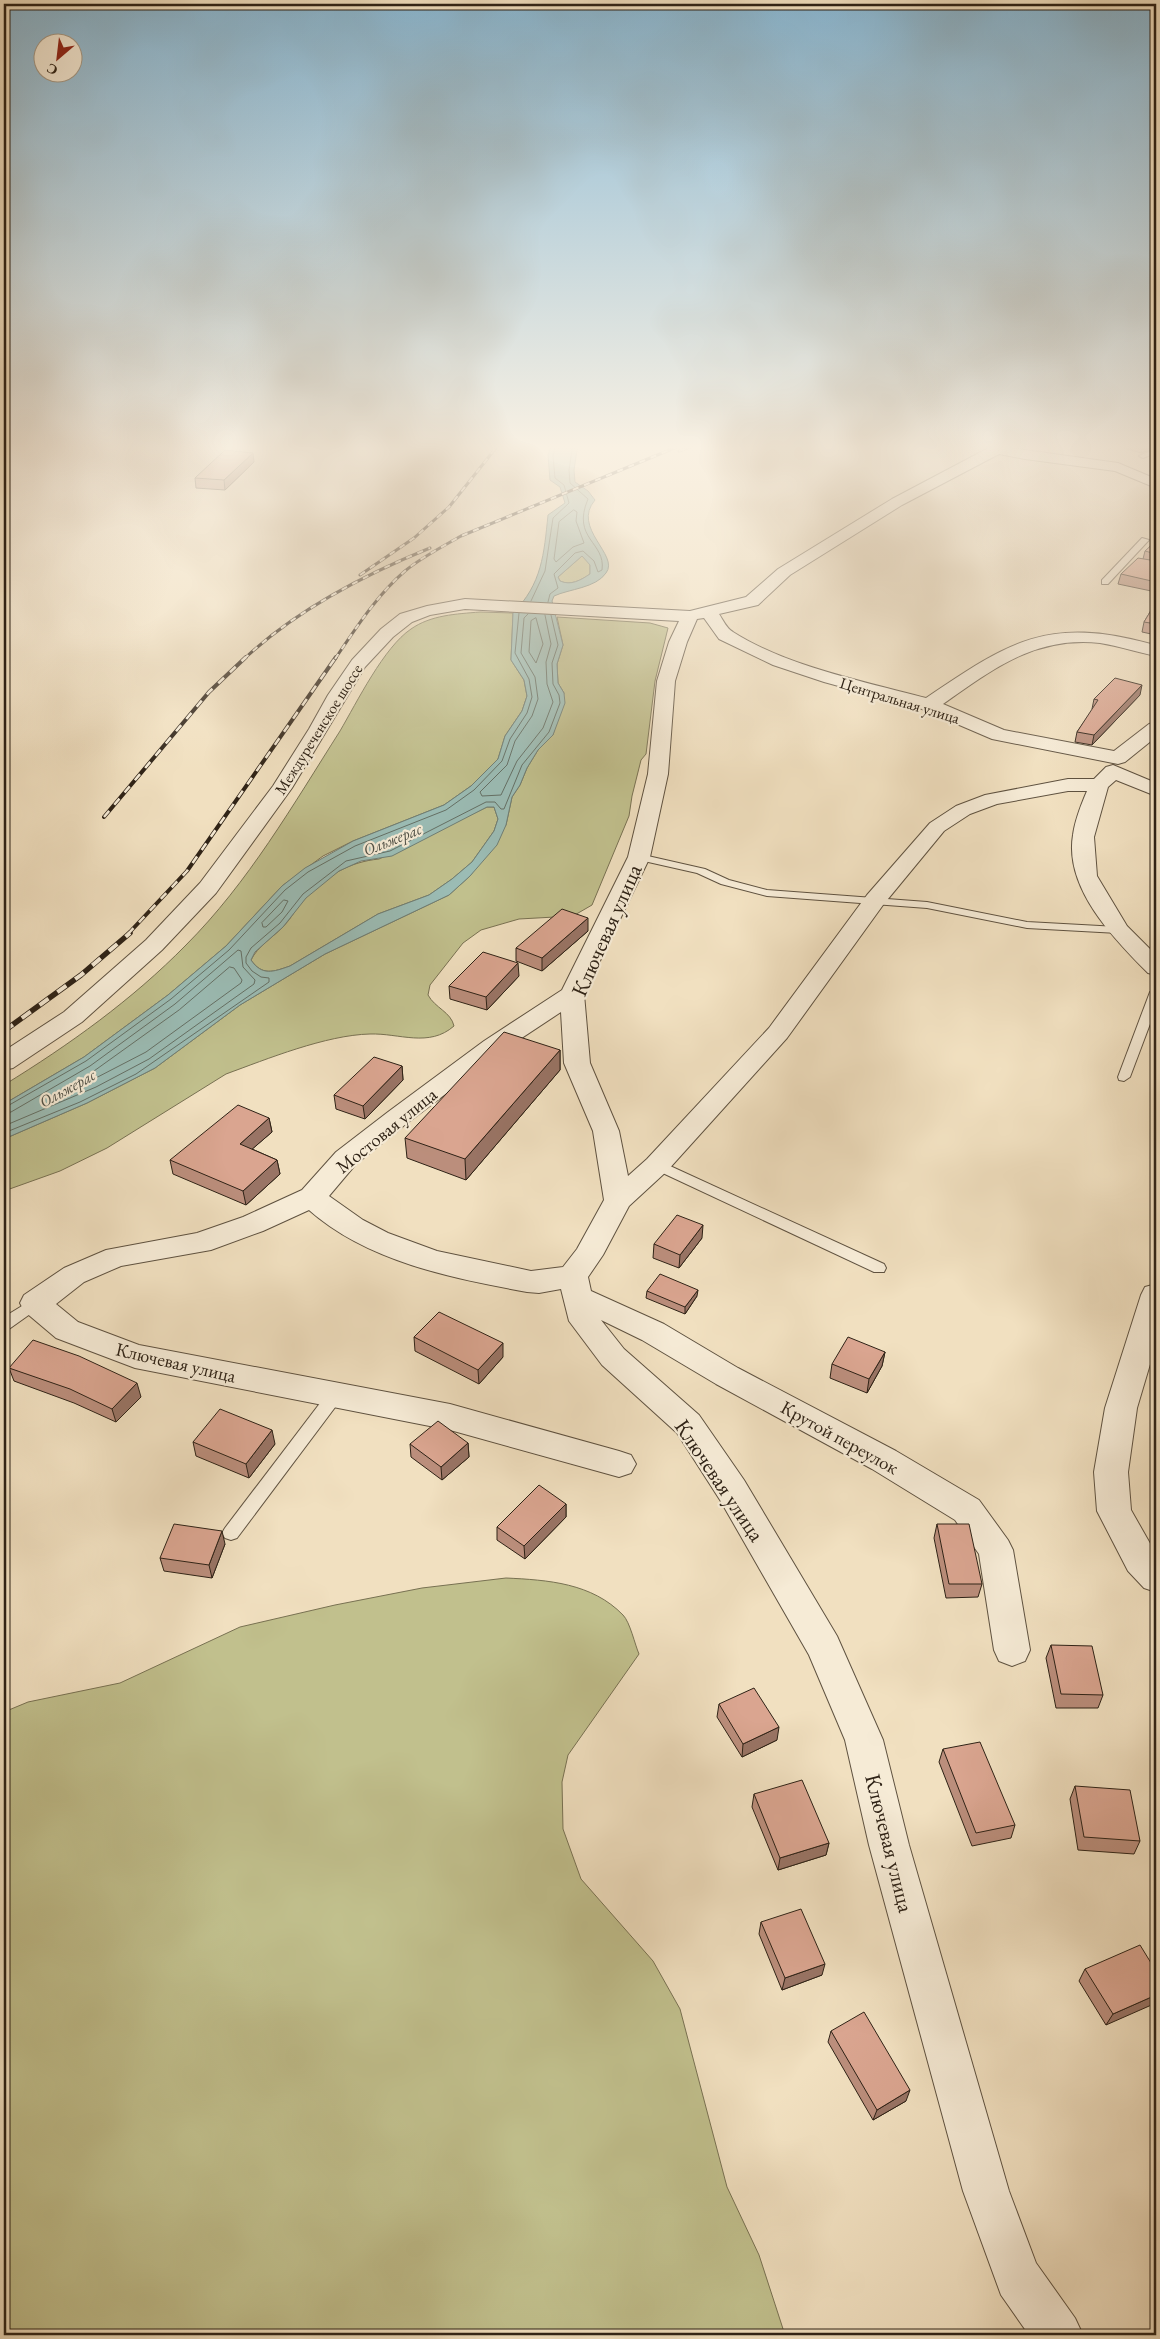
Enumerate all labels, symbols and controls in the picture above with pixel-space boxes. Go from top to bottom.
north arrow [32,32,82,82]
text: С [43,59,61,80]
street label: Междуреченское шоссе [270,660,367,799]
street label: Центральная улица [837,672,963,729]
water label: Ольжерас [360,818,425,861]
street label: Ключевая улица [564,859,649,1001]
water label: Ольжерас [35,1064,100,1112]
street label: Мостовая улица [331,1082,442,1179]
street label: Ключевая улица [113,1337,239,1389]
street label: Крутой переулок [776,1395,903,1480]
street label: Ключевая улица [668,1413,771,1547]
street label: Ключевая улица [858,1771,921,1916]

